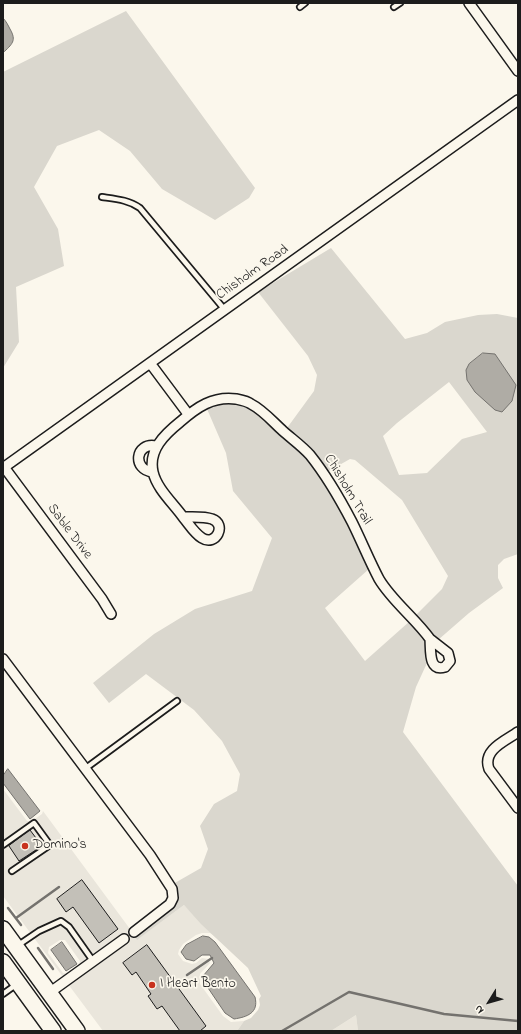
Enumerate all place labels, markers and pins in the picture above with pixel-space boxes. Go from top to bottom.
place label: Domino's [33,838,87,854]
marker: Domino's [20,841,30,851]
place label: I Heart Bento [160,977,236,993]
marker: I Heart Bento [147,980,157,990]

